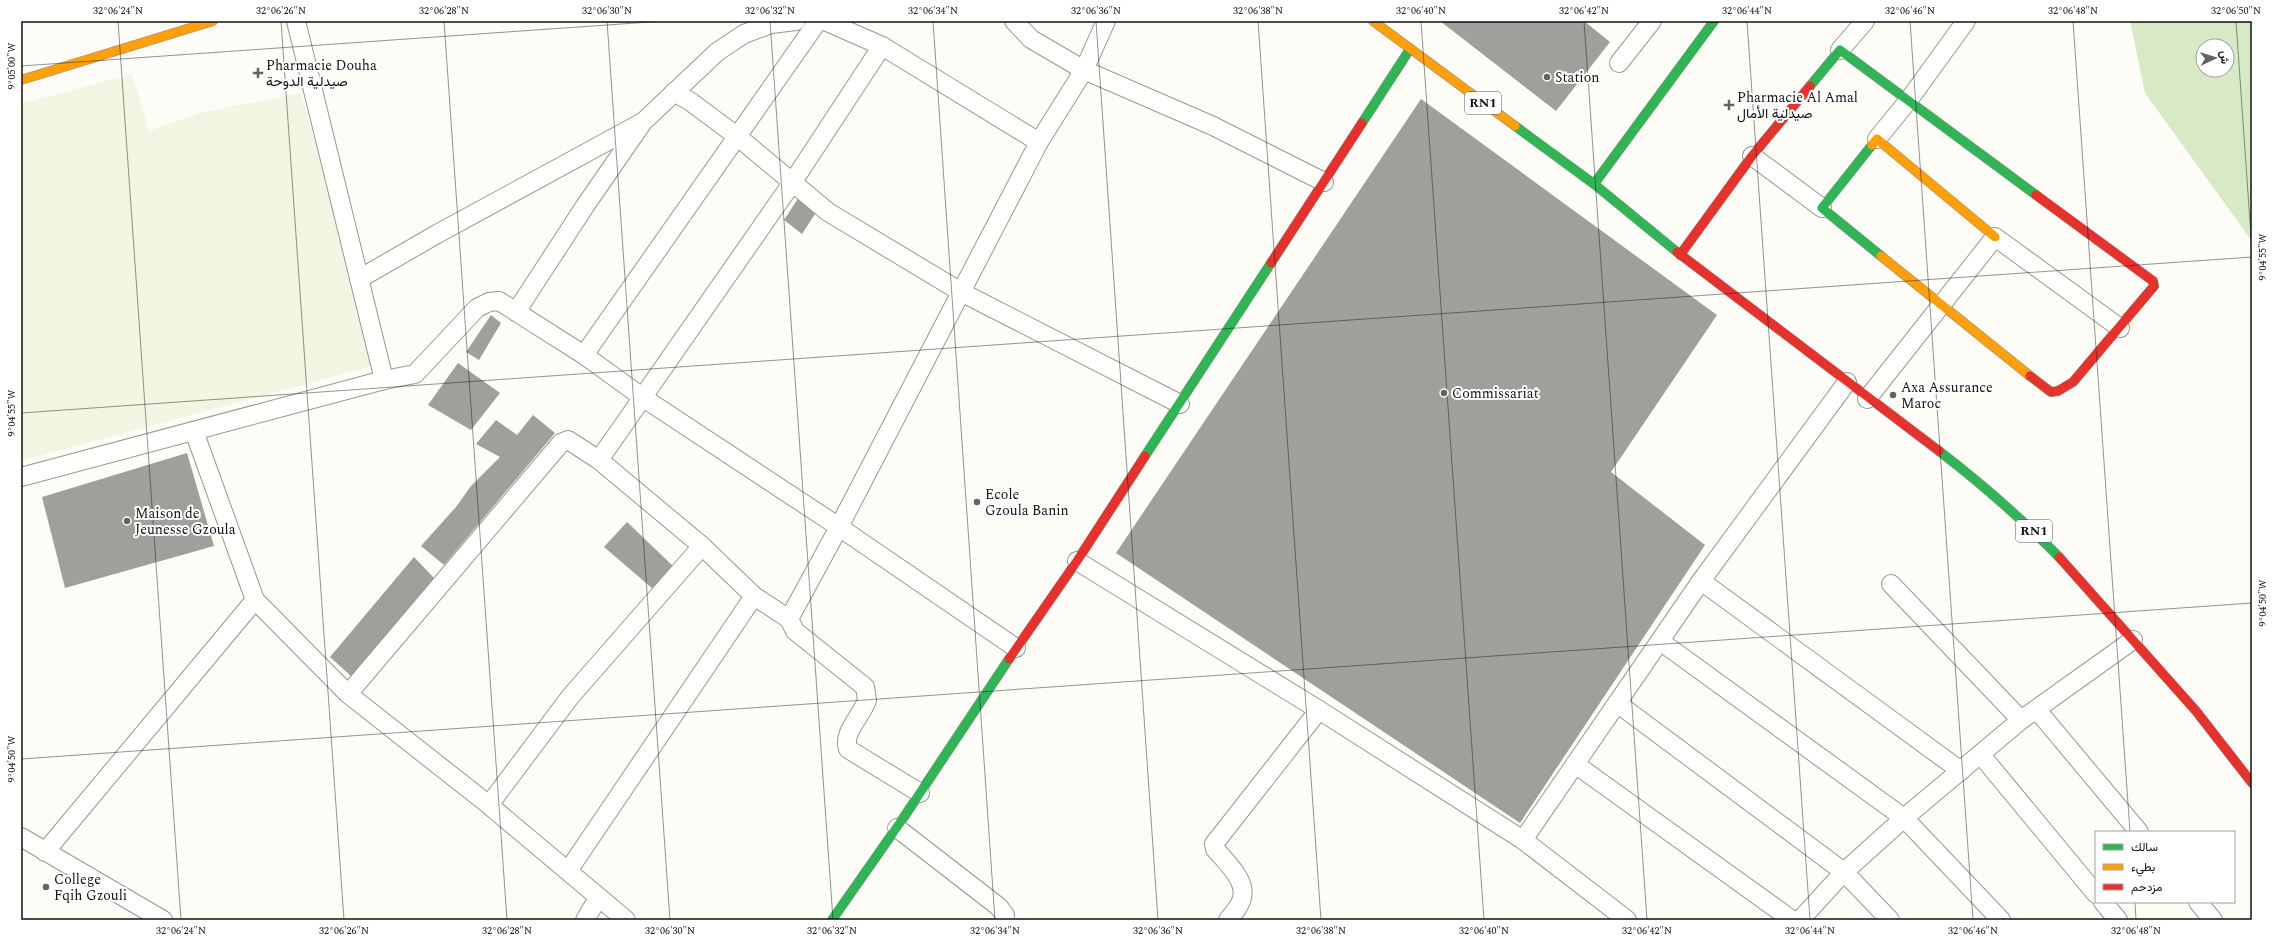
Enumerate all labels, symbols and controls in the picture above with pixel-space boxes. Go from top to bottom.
text: 32°06'24"N [93,3,143,19]
text: 32°06'26"N [256,3,306,19]
text: 32°06'28"N [419,3,469,19]
text: 32°06'30"N [582,3,632,19]
text: 32°06'32"N [745,3,795,19]
text: 32°06'34"N [908,3,958,19]
text: 32°06'36"N [1071,3,1121,19]
text: 32°06'38"N [1233,3,1283,19]
text: 32°06'40"N [1396,3,1446,19]
text: 32°06'42"N [1559,3,1609,19]
text: 32°06'44"N [1722,3,1772,19]
text: 32°06'46"N [1885,3,1935,19]
text: 32°06'48"N [2048,3,2098,19]
text: 32°06'50"N [2211,3,2261,19]
north arrow [2195,38,2235,78]
text: 9°05'00"W [4,42,20,89]
text: ش [2216,50,2233,65]
place label: Pharmacie Douha صيدلية الدوحة [266,55,377,92]
place label: Station [1555,67,1599,88]
marker: Pharmacie Douha صيدلية الدوحة [253,68,263,78]
marker: Station [1542,72,1552,82]
place label: Pharmacie Al Amal صيدلية الأمال [1737,87,1858,124]
road number: RN1 [1465,92,1501,114]
marker: Pharmacie Al Amal صيدلية الأمال [1724,100,1734,110]
text: 9°04'55"W [2255,233,2271,280]
place label: Axa Assurance Maroc [1901,377,1993,414]
place label: Commissariat [1452,383,1539,404]
marker: Commissariat [1439,388,1449,398]
text: 9°04'55"W [4,389,20,436]
marker: Axa Assurance Maroc [1888,390,1898,400]
place label: Ecole Gzoula Banin [985,484,1069,521]
marker: Ecole Gzoula Banin [972,497,982,507]
place label: Maison de Jeunesse Gzoula [135,503,236,540]
marker: Maison de Jeunesse Gzoula [122,516,132,526]
road number: RN1 [2016,520,2052,542]
text: 9°04'50"W [2255,579,2271,626]
text: 9°04'50"W [4,735,20,782]
legend [2095,831,2235,903]
text: سالك [2131,838,2158,857]
text: بطيء [2131,858,2155,877]
place label: College Fqih Gzouli [54,869,127,906]
text: مزدحم [2131,878,2162,897]
marker: College Fqih Gzouli [41,882,51,892]
text: 32°06'24"N [156,923,206,939]
text: 32°06'26"N [319,923,369,939]
text: 32°06'28"N [482,923,532,939]
text: 32°06'30"N [645,923,695,939]
text: 32°06'32"N [807,923,857,939]
text: 32°06'34"N [970,923,1020,939]
text: 32°06'36"N [1133,923,1183,939]
text: 32°06'38"N [1296,923,1346,939]
text: 32°06'40"N [1459,923,1509,939]
text: 32°06'42"N [1622,923,1672,939]
text: 32°06'44"N [1785,923,1835,939]
text: 32°06'46"N [1948,923,1998,939]
text: 32°06'48"N [2111,923,2161,939]

